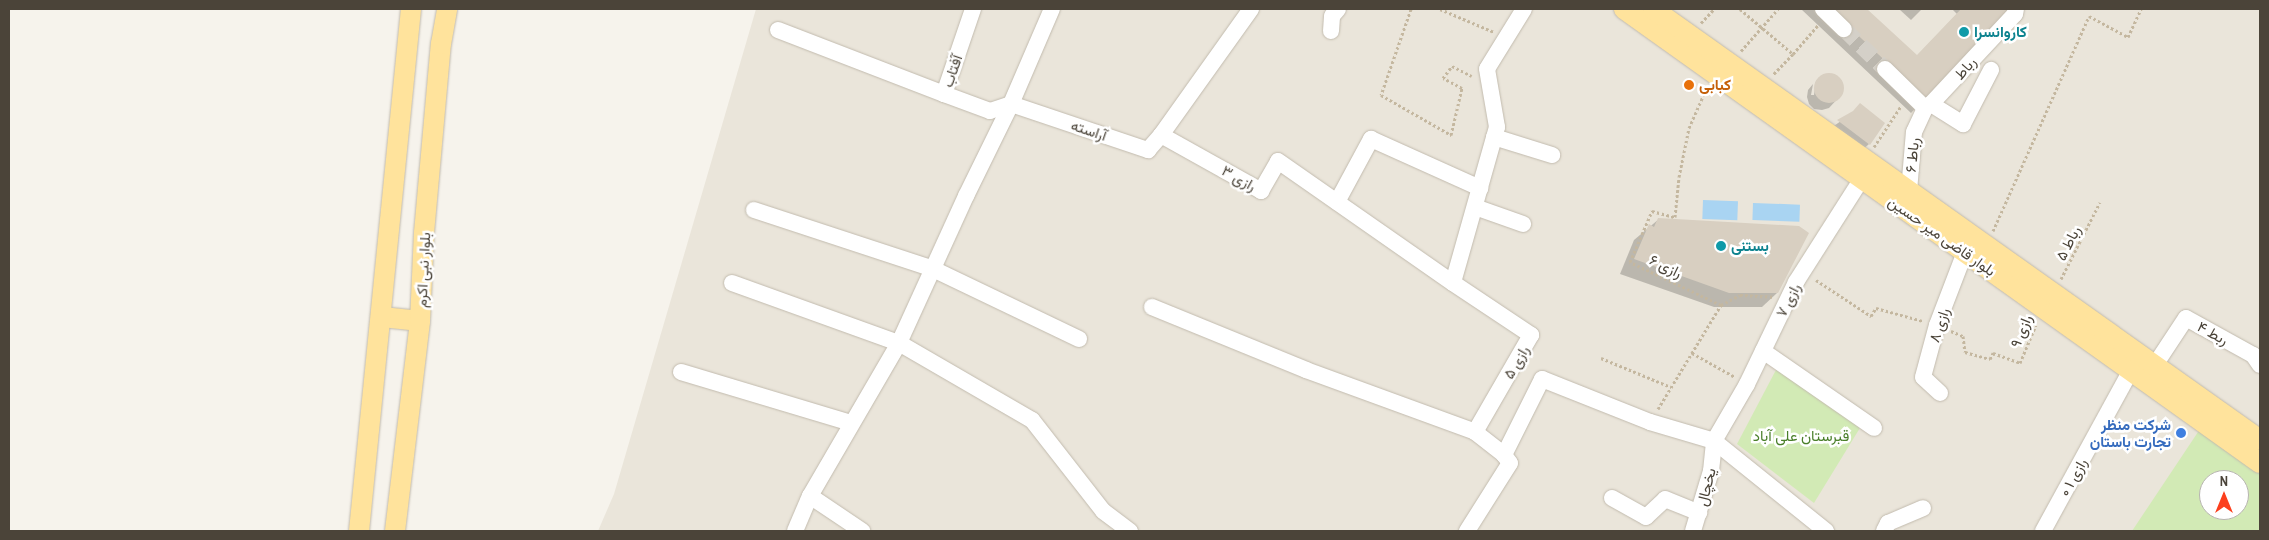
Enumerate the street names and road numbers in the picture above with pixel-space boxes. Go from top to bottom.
street label: آفتاب [938,52,966,90]
street label: رباط [1950,53,1980,83]
street label: آراسته [1069,116,1109,144]
street label: رباط ۶ [1901,137,1923,173]
street label: رازی ۳ [1219,161,1259,195]
street label: بلوار قاضی میر حسین [1885,192,1999,280]
street label: رباط ۵ [2052,223,2084,263]
street label: بلوار نبی اکرم [412,232,434,308]
street label: رازی ۶ [1647,250,1685,282]
street label: رازی ۷ [1772,280,1804,320]
street label: رازی ۸ [1925,305,1953,345]
street label: رازی ۹ [2006,312,2036,350]
street label: ربط ۴ [2194,317,2232,349]
street label: رازی ۵ [1499,342,1533,382]
street label: رازی ۱ ۰ [2055,455,2091,499]
street label: یخچال [1693,466,1719,508]

